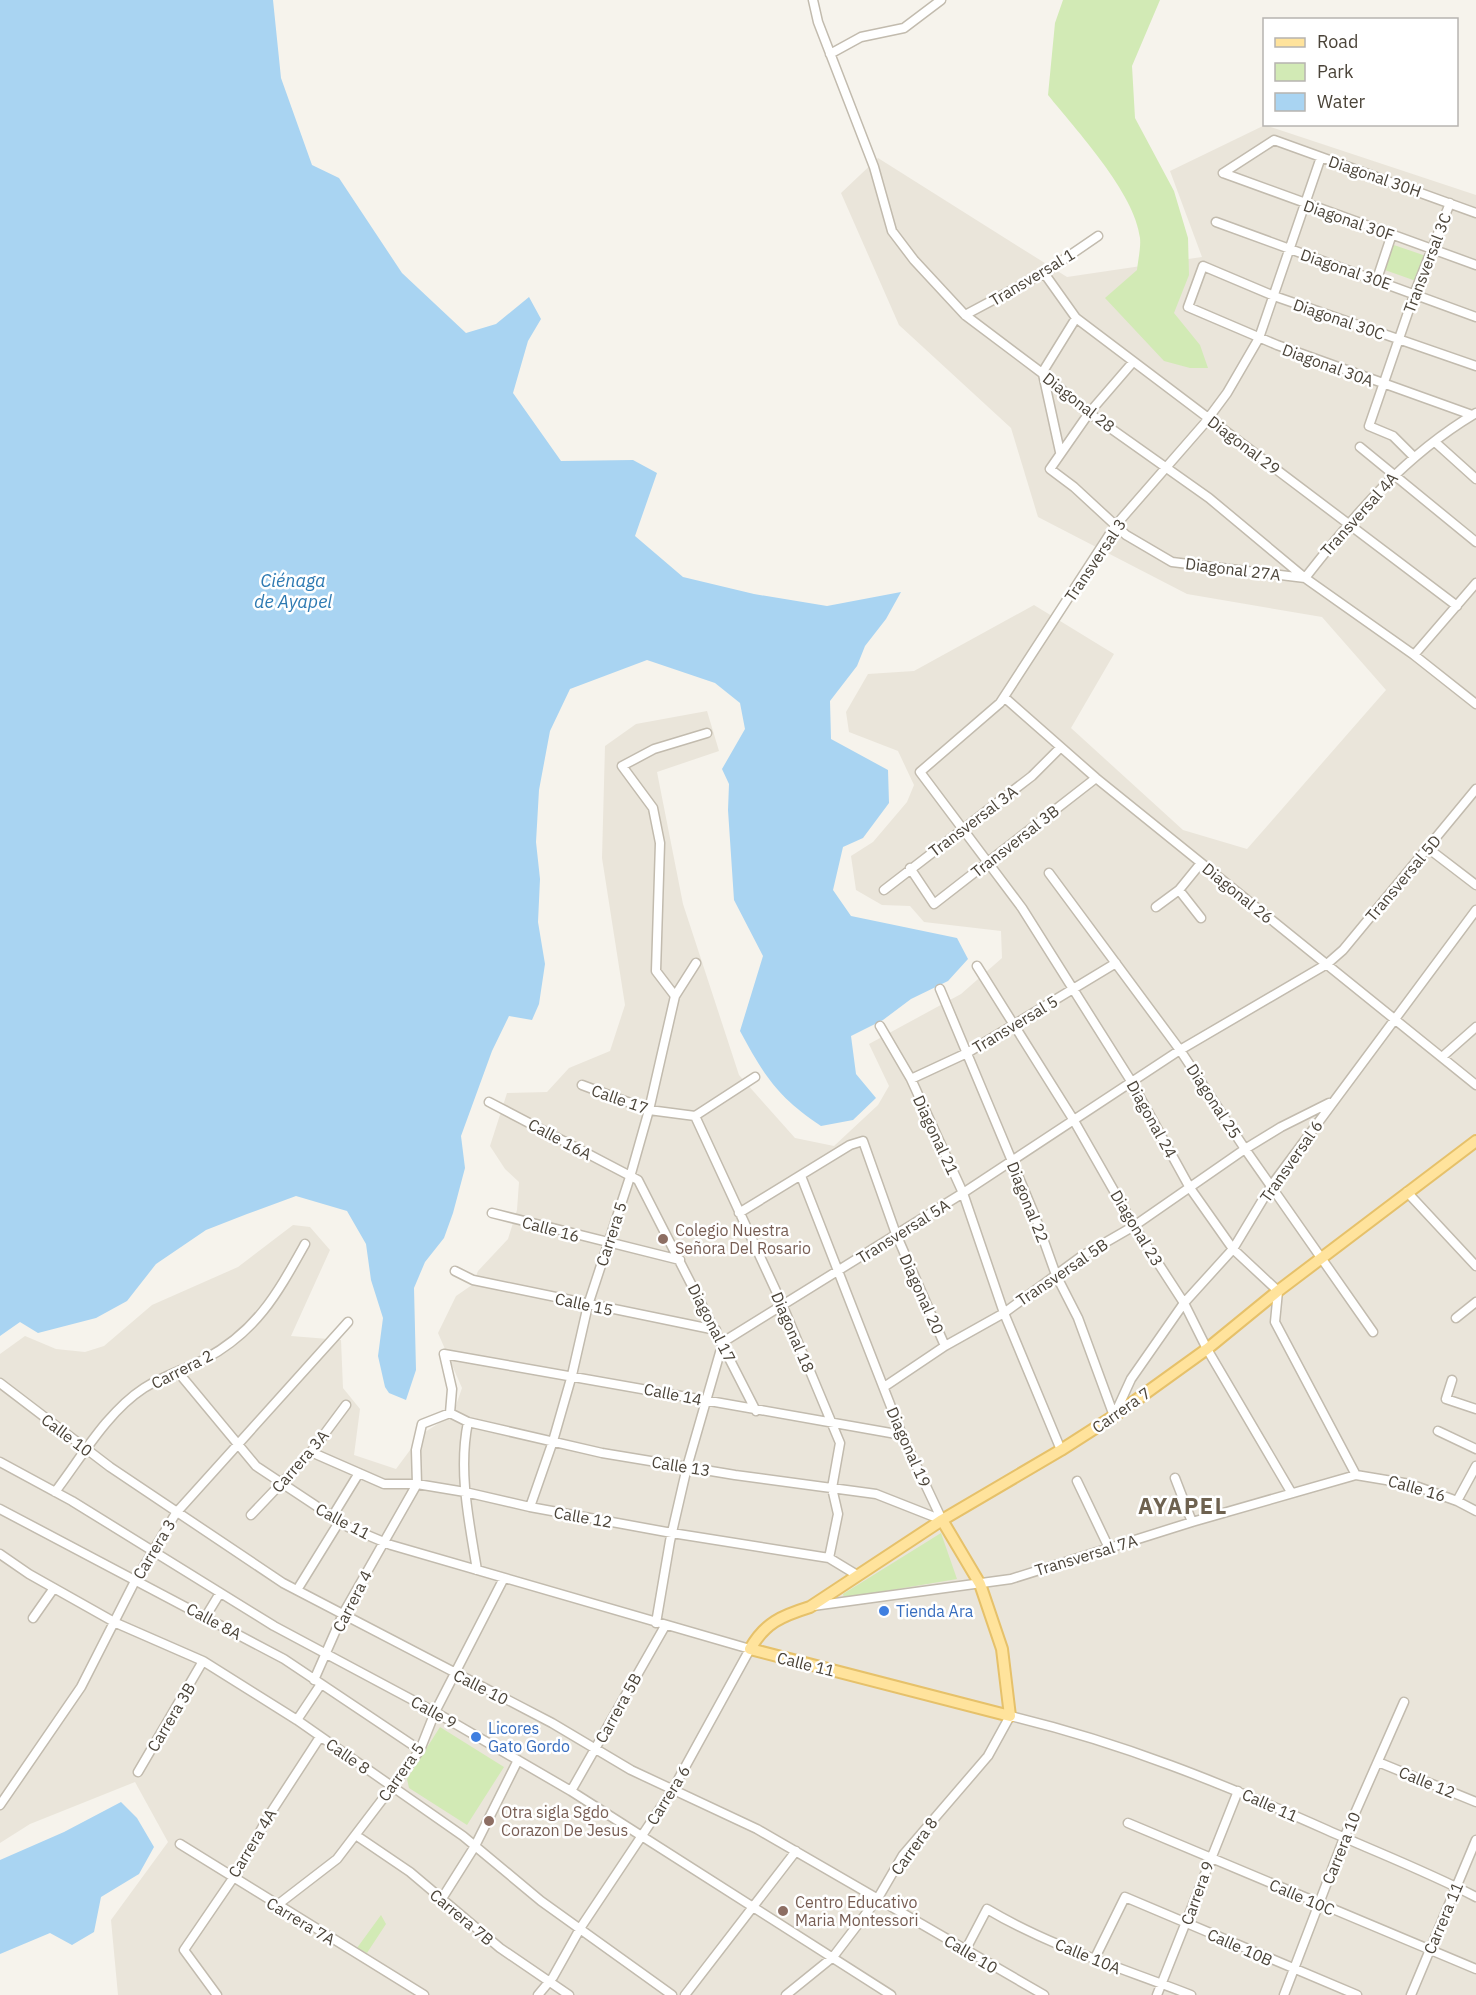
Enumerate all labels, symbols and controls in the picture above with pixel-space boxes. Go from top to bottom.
legend [1263,18,1458,126]
text: Road [1317,30,1358,53]
text: Park [1317,60,1354,83]
text: Water [1317,90,1366,113]
street label: Diagonal 30H [1326,151,1424,201]
street label: Diagonal 30F [1301,195,1397,245]
street label: Transversal 3C [1399,210,1455,316]
street label: Transversal 1 [986,244,1078,310]
street label: Diagonal 30E [1298,244,1394,294]
street label: Diagonal 30C [1291,294,1387,344]
street label: Diagonal 30A [1280,339,1376,391]
street label: Diagonal 28 [1039,368,1119,436]
street label: Diagonal 29 [1204,411,1284,479]
street label: Transversal 4A [1316,468,1402,560]
street label: Transversal 3 [1060,515,1130,605]
street label: Diagonal 27A [1184,553,1282,585]
water label: Ciénaga de Ayapel [254,569,332,613]
street label: Transversal 3A [925,781,1021,861]
street label: Transversal 3B [967,800,1063,882]
street label: Transversal 5D [1361,831,1445,925]
street label: Diagonal 26 [1198,858,1278,928]
street label: Transversal 5 [969,991,1061,1057]
street label: Diagonal 25 [1182,1060,1246,1142]
street label: Diagonal 24 [1123,1077,1181,1161]
street label: Calle 17 [589,1080,651,1118]
street label: Diagonal 21 [909,1092,963,1178]
street label: Calle 16A [525,1114,595,1164]
street label: Transversal 6 [1255,1116,1327,1206]
street label: Diagonal 22 [1003,1159,1053,1245]
street label: Diagonal 23 [1106,1186,1168,1270]
street label: Transversal 5A [853,1194,953,1268]
street label: Carrera 5 [591,1199,631,1269]
street label: Calle 16 [520,1212,582,1246]
place label: Colegio Nuestra Señora Del Rosario [675,1220,811,1258]
marker: Colegio Nuestra Señora Del Rosario [656,1232,670,1246]
street label: Transversal 5B [1012,1234,1112,1310]
street label: Diagonal 20 [895,1251,949,1337]
street label: Diagonal 17 [684,1280,740,1366]
street label: Calle 15 [553,1288,615,1320]
street label: Diagonal 18 [767,1289,819,1375]
street label: Carrera 2 [148,1345,216,1393]
street label: Calle 14 [642,1379,704,1409]
street label: Carrera 7 [1088,1383,1154,1437]
street label: Diagonal 19 [882,1404,936,1490]
street label: Calle 10 [37,1409,97,1461]
street label: Carrera 3A [267,1425,333,1497]
street label: Calle 13 [650,1452,712,1480]
street label: Calle 16 [1386,1470,1448,1506]
district label: AYAPEL [1138,1491,1228,1520]
street label: Calle 11 [312,1498,374,1544]
street label: Calle 12 [552,1502,614,1532]
street label: Carrera 3 [128,1515,180,1583]
street label: Transversal 7A [1032,1530,1140,1580]
street label: Carrera 4 [328,1567,376,1635]
street label: Calle 8A [183,1598,245,1644]
place label: Tienda Ara [896,1601,974,1621]
marker: Tienda Ara [877,1604,891,1618]
street label: Calle 11 [775,1647,837,1681]
street label: Calle 10 [450,1665,512,1709]
street label: Carrera 5B [591,1669,645,1747]
street label: Carrera 3B [143,1679,199,1755]
street label: Calle 9 [408,1691,460,1733]
place label: Licores Gato Gordo [488,1718,570,1756]
marker: Licores Gato Gordo [469,1730,483,1744]
street label: Calle 8 [322,1734,374,1778]
street label: Carrera 5 [374,1739,428,1805]
street label: Carrera 6 [642,1761,694,1829]
street label: Calle 12 [1396,1762,1458,1802]
street label: Calle 11 [1239,1784,1301,1826]
place label: Otra sigla Sgdo Corazon De Jesus [501,1802,628,1840]
street label: Carrera 4A [224,1805,280,1881]
street label: Carrera 10 [1317,1809,1365,1887]
street label: Carrera 8 [886,1813,942,1879]
marker: Otra sigla Sgdo Corazon De Jesus [482,1814,496,1828]
street label: Carrera 9 [1176,1858,1218,1928]
street label: Calle 10C [1266,1874,1338,1920]
street label: Carrera 11 [1419,1879,1467,1957]
street label: Carrera 7B [426,1885,498,1949]
place label: Centro Educativo Maria Montessori [795,1892,918,1930]
street label: Carrera 7A [263,1893,339,1949]
marker: Centro Educativo Maria Montessori [776,1904,790,1918]
street label: Calle 10B [1204,1924,1276,1970]
street label: Calle 10 [941,1930,1001,1978]
street label: Calle 10A [1052,1934,1124,1978]

